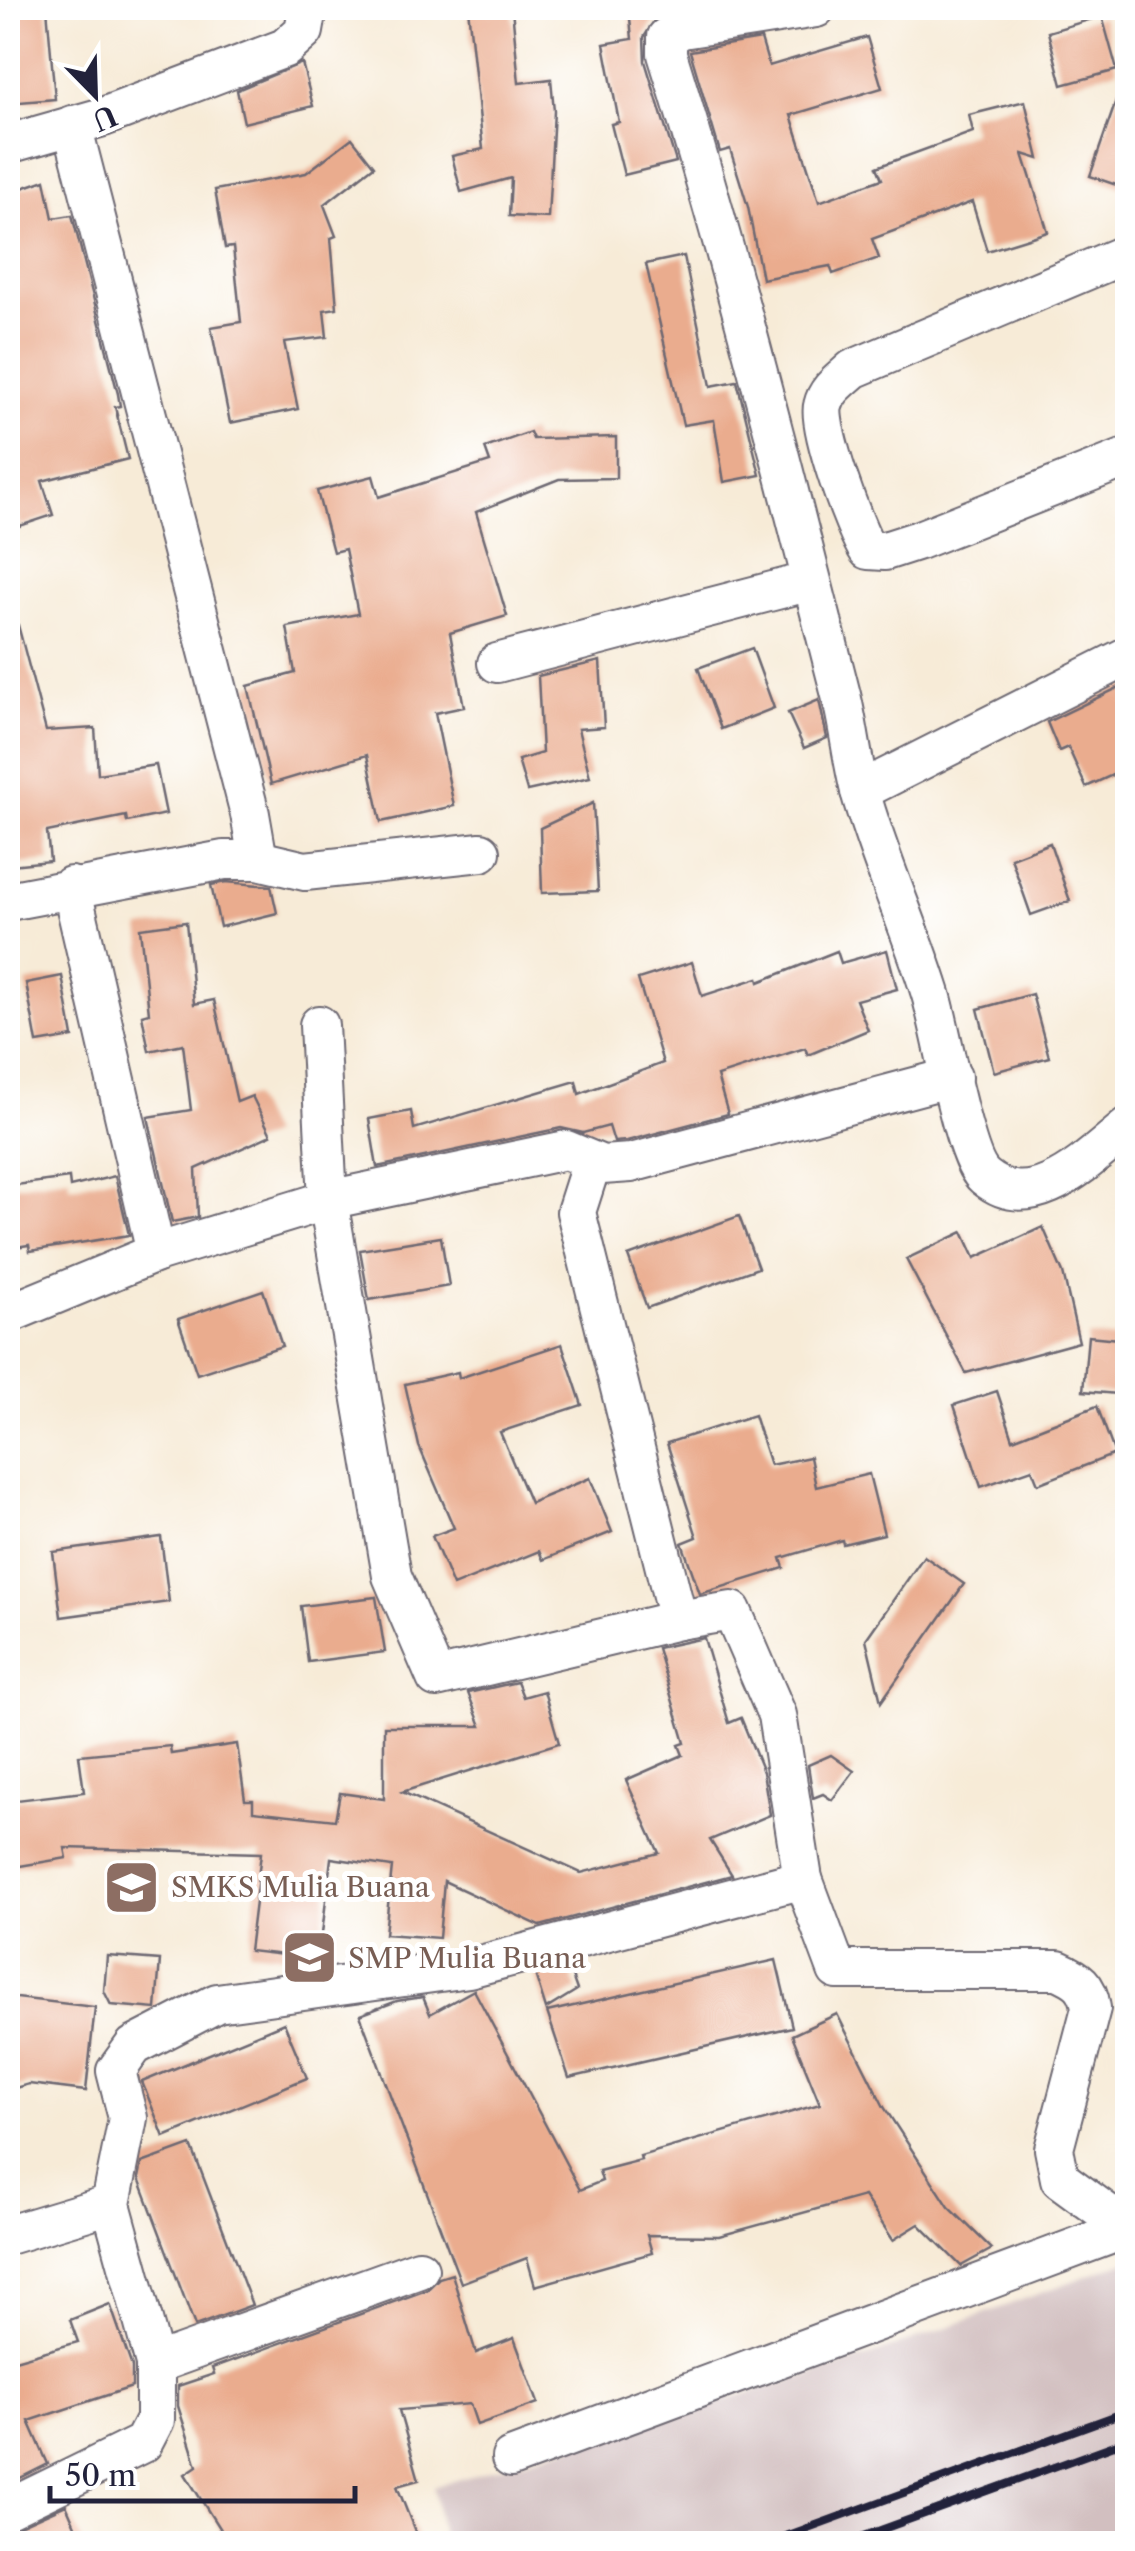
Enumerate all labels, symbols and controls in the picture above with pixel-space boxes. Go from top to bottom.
north arrow [45,45,145,145]
text: U [87,98,122,138]
school or university icon: SMKS Mulia Buana [102,1857,162,1917]
place label: SMKS Mulia Buana [171,1870,430,1904]
school or university icon: SMP Mulia Buana [279,1928,339,1988]
place label: SMP Mulia Buana [348,1941,586,1975]
scale bar [50,2441,355,2503]
text: 50 m [65,2457,136,2494]

